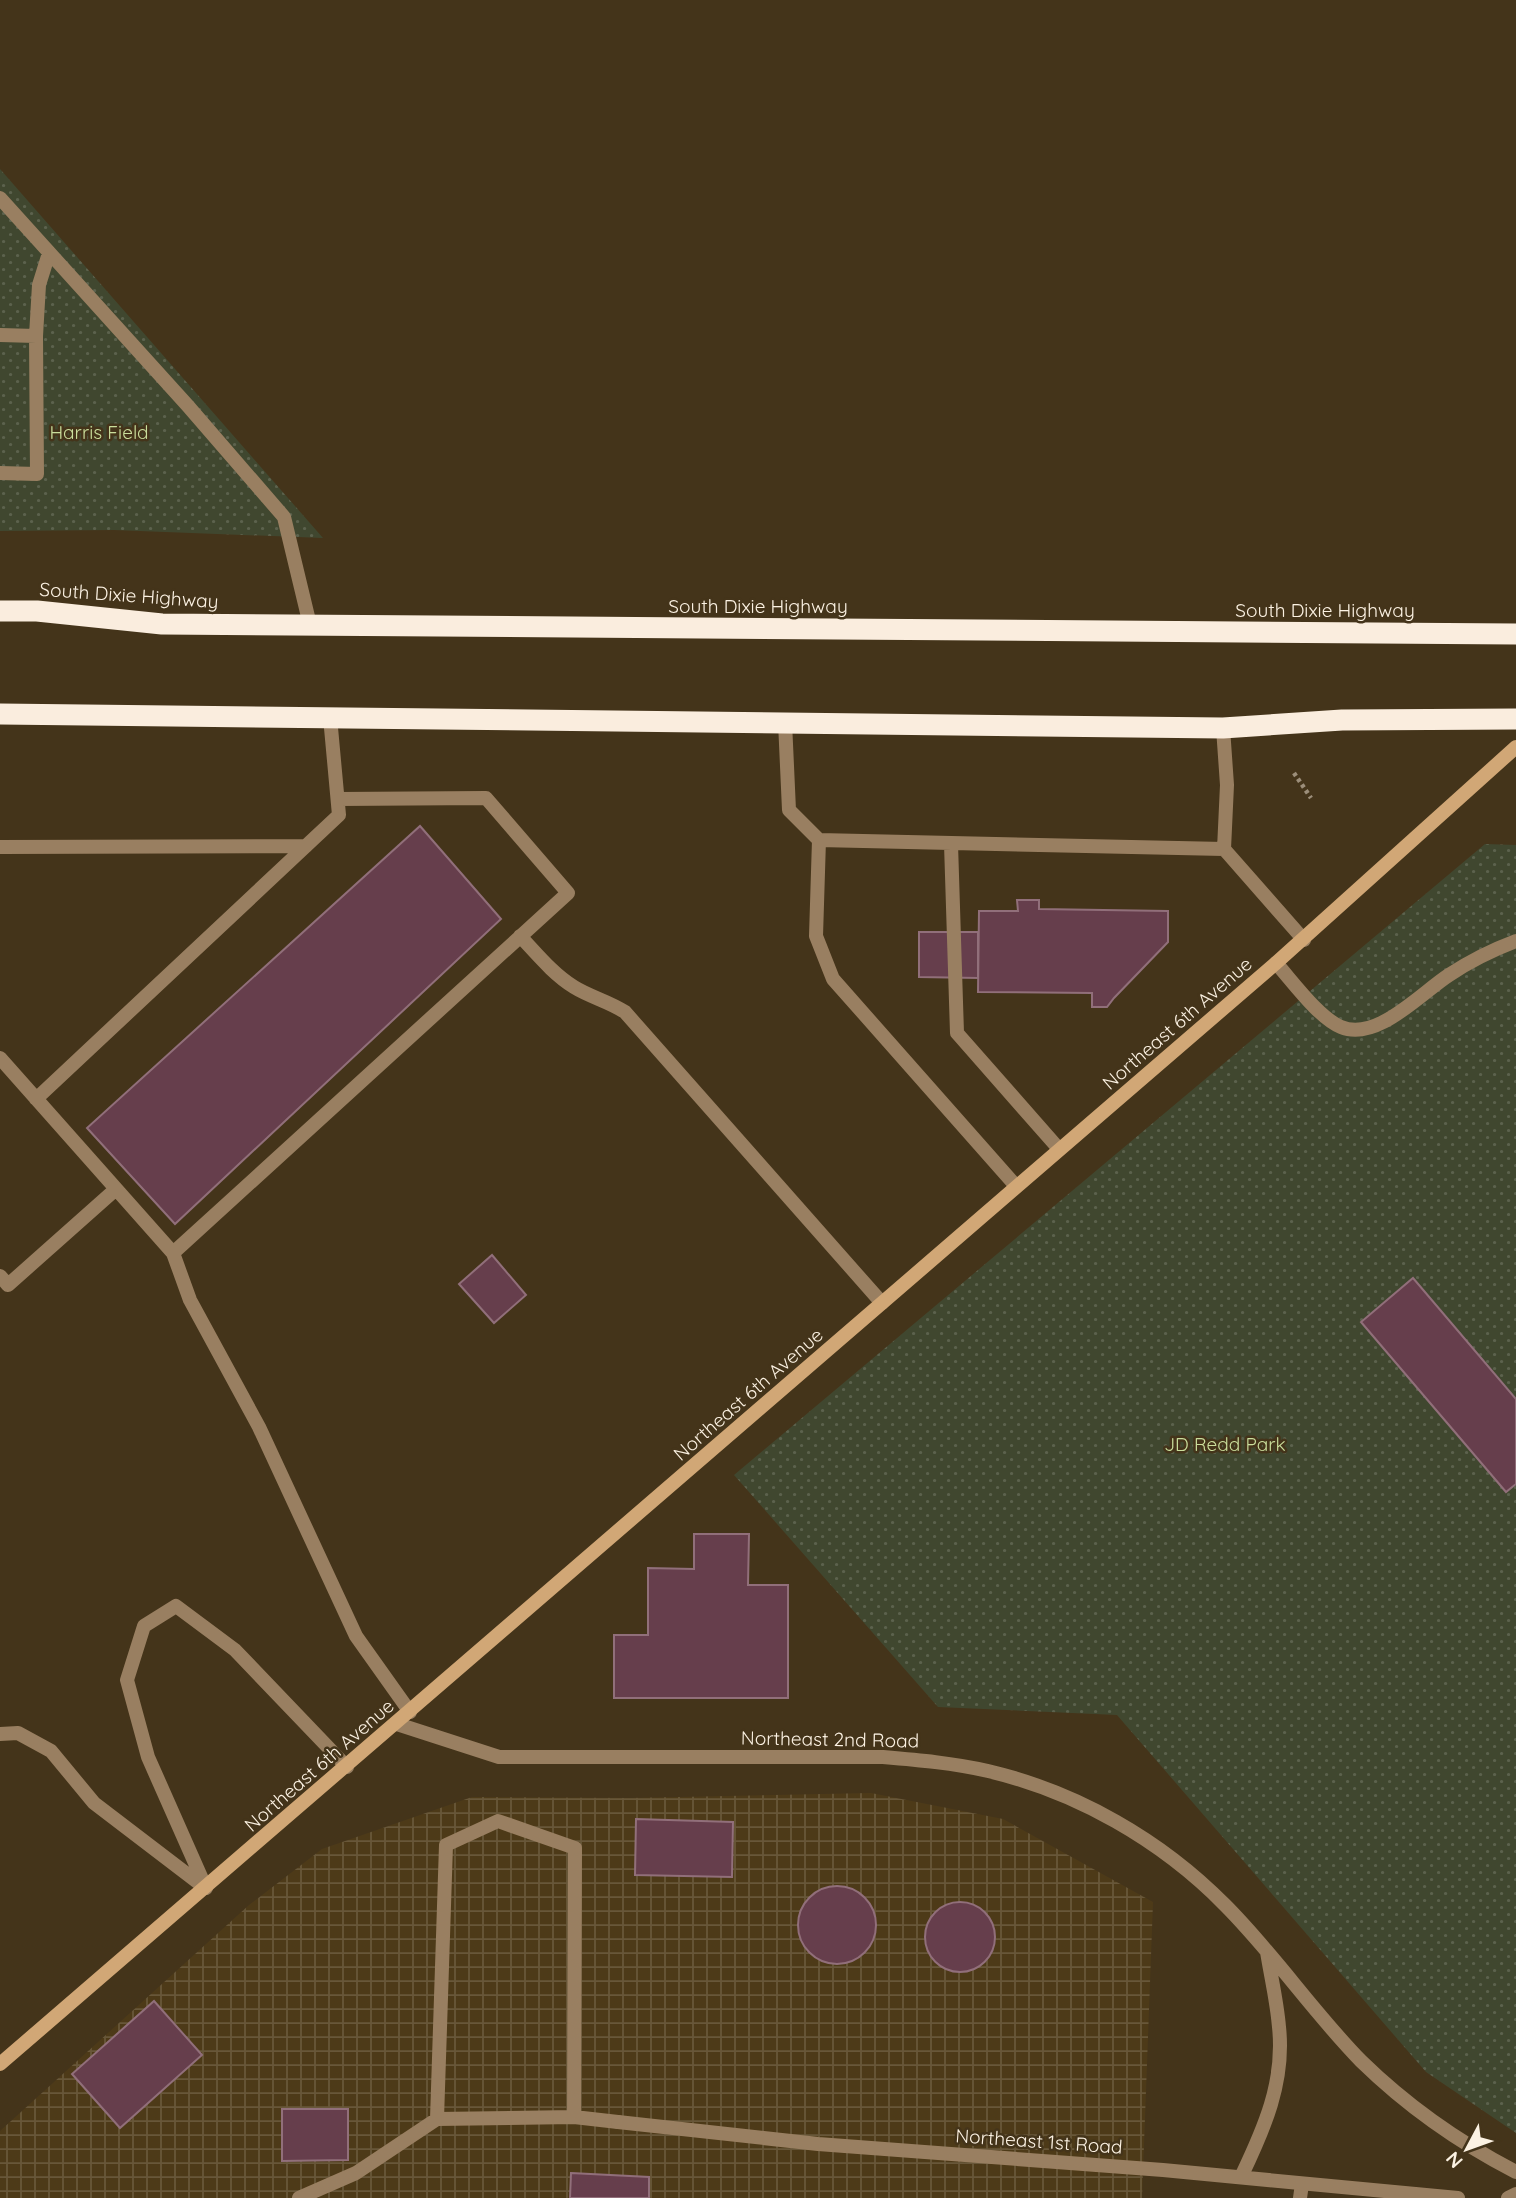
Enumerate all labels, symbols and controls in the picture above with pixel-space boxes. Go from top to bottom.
park label: Harris Field [49,420,149,444]
street label: South Dixie Highway [39,577,219,613]
street label: South Dixie Highway [668,594,848,618]
street label: South Dixie Highway [1235,598,1415,622]
street label: Northeast 6th Avenue [1097,952,1257,1094]
street label: Northeast 6th Avenue [668,1323,828,1465]
park label: JD Redd Park [1164,1432,1286,1456]
street label: Northeast 6th Avenue [239,1694,399,1836]
street label: Northeast 2nd Road [741,1725,919,1753]
north arrow [1432,2114,1502,2184]
street label: Northeast 1st Road [955,2123,1123,2159]
text: N [1441,2147,1468,2173]

